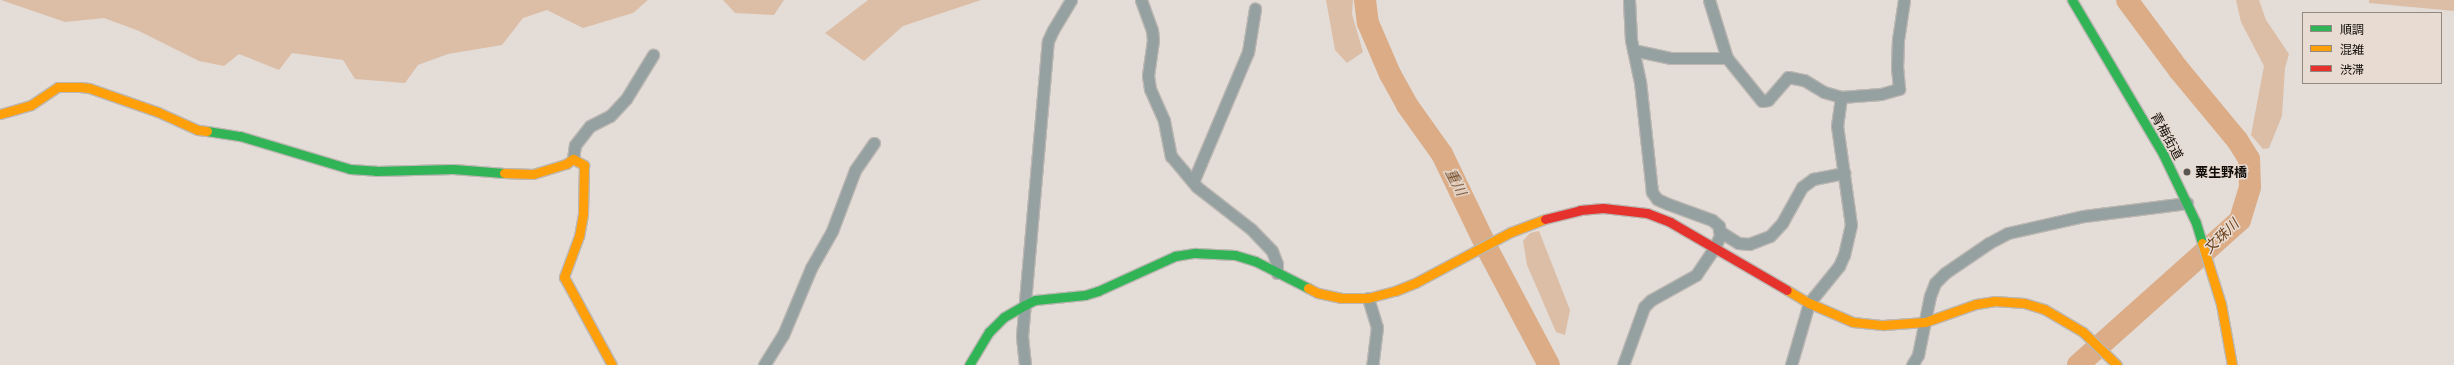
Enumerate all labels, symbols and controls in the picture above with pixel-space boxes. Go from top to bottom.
legend [2302,12,2442,84]
text: 順調 [2340,22,2364,37]
text: 混雑 [2340,42,2364,57]
text: 渋滞 [2340,62,2364,77]
street label: 青梅街道 [2148,109,2186,163]
place label: 粟生野橋 [2195,164,2247,180]
water label: 重川 [1442,166,1470,198]
marker: 粟生野橋 [2182,167,2192,177]
water label: 文珠川 [2200,215,2242,257]

